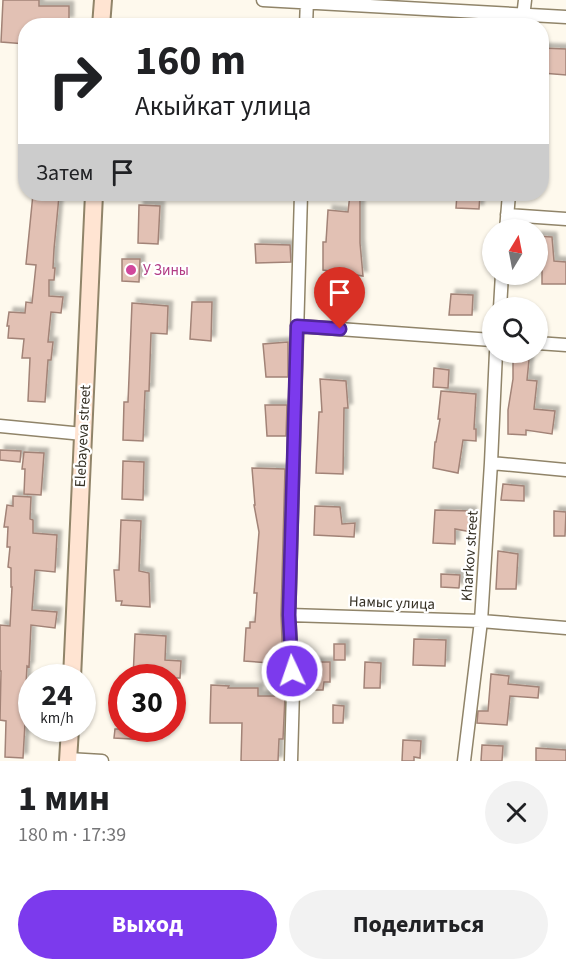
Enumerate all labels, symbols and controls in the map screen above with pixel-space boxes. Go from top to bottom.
text: 160 m [135,31,246,91]
icon: right [36,42,114,120]
text: Акыйкат улица [135,87,311,126]
icon: arrive [106,156,139,189]
text: Затем [36,157,94,189]
north arrow [482,219,548,285]
map controls [482,219,548,363]
place label: У Зины [143,260,189,281]
marker: У Зины [124,263,138,277]
pin [314,267,365,329]
icon: arrive [323,276,356,309]
button: search [482,297,548,363]
street label: Elebayeva street [70,384,96,488]
street label: Kharkov street [456,510,484,602]
street label: Намыс улица [349,591,435,615]
position arrow [260,639,324,703]
speed limit sign: 30 [108,664,186,742]
text: 24 [41,674,73,717]
text: km/h [40,708,74,729]
text: 1 мин [18,773,110,824]
button: close [485,781,548,844]
text: 180 m · 17:39 [18,821,126,849]
button: Выход [18,890,277,959]
button: Поделиться [289,890,548,959]

